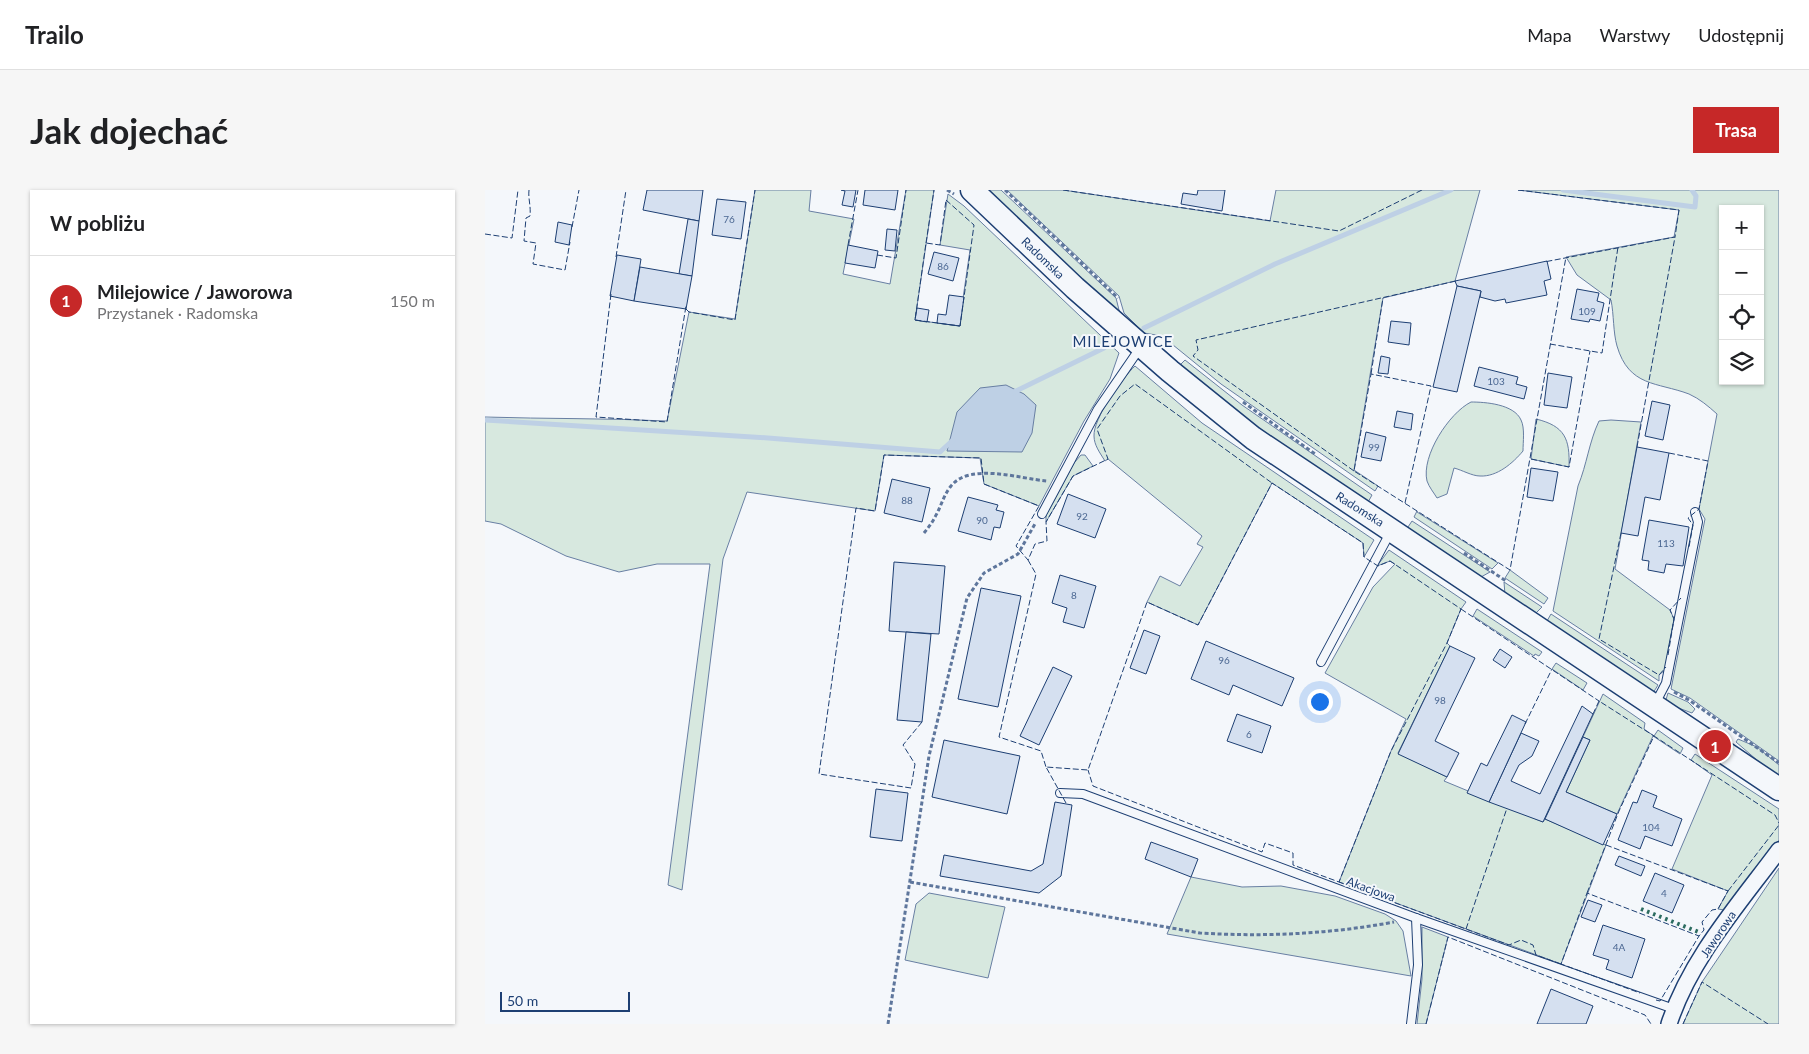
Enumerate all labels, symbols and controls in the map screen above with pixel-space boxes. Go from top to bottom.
text: Trailo [25,20,84,49]
text: Mapa [1527,24,1572,46]
text: Warstwy [1600,24,1670,46]
text: Udostępnij [1698,24,1784,46]
button: Trasa [1693,107,1779,153]
text: Jak dojechać [30,109,228,151]
map controls [1719,205,1764,385]
button: + [1719,205,1764,250]
text: W pobliżu [50,210,145,235]
house number: 76 [723,213,735,225]
street label: Radomska [1018,234,1068,282]
button: − [1719,250,1764,295]
house number: 86 [937,260,949,272]
text: Milejowice / Jaworowa [97,280,293,303]
text: 1 [61,291,71,310]
text: 150 m [390,291,435,310]
button: locate [1719,295,1764,340]
text: Przystanek · Radomska [97,303,258,322]
house number: 109 [1578,305,1596,317]
district label: MILEJOWICE [1072,332,1174,350]
button: layers [1719,340,1764,385]
house number: 103 [1487,375,1505,387]
house number: 99 [1368,441,1380,453]
street label: Radomska [1333,488,1387,530]
house number: 88 [901,494,913,506]
house number: 92 [1076,510,1088,522]
house number: 90 [976,514,988,526]
house number: 113 [1657,537,1675,549]
house number: 8 [1071,589,1077,601]
house number: 96 [1218,654,1230,666]
your location [1307,689,1333,715]
house number: 98 [1434,694,1446,706]
pin: 1 [1699,727,1731,765]
house number: 6 [1246,728,1252,740]
house number: 104 [1642,821,1660,833]
street label: Akacjowa [1345,873,1397,905]
house number: 4 [1661,887,1667,899]
street label: Jaworowa [1697,908,1739,960]
house number: 4A [1613,941,1626,953]
scale bar [500,989,630,1012]
text: 50 m [507,992,538,1009]

